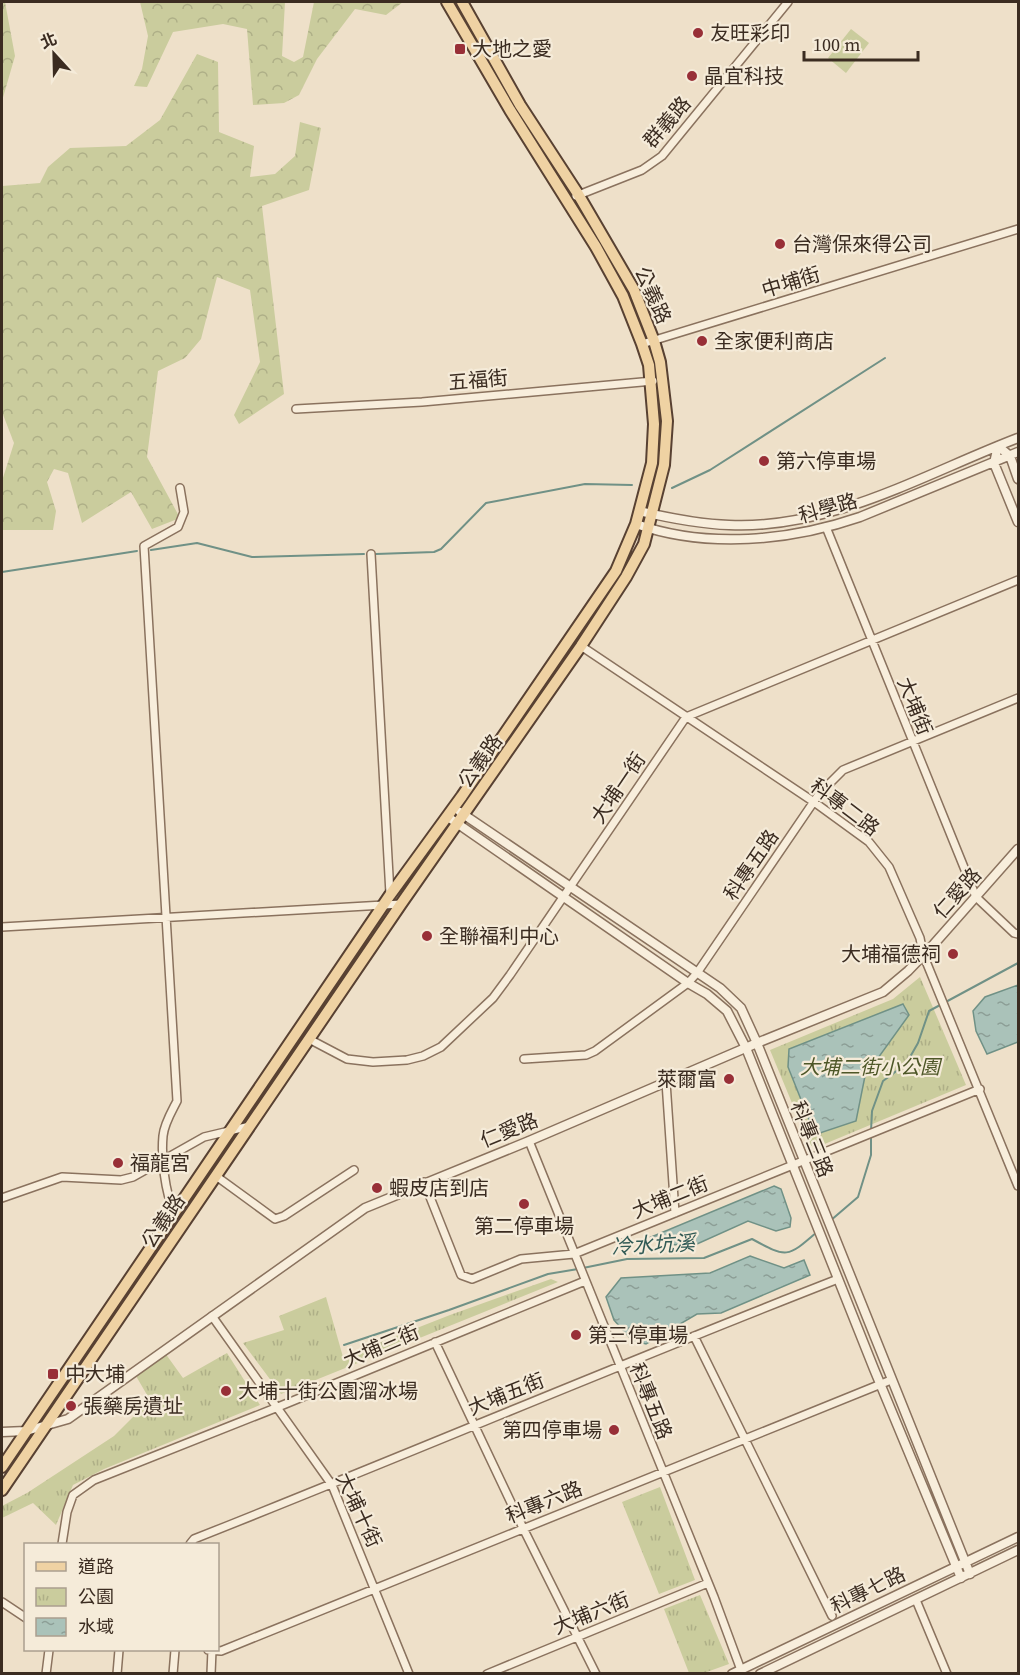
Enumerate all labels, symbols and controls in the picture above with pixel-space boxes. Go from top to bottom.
place label: 友旺彩印 [710,19,790,47]
north arrow [24,24,84,84]
scale bar [804,24,918,62]
marker: 友旺彩印 [691,26,705,40]
text: 北 [37,27,60,53]
text: 100 m [813,32,860,57]
place label: 大地之愛 [472,35,552,63]
marker: 大地之愛 [453,42,467,56]
place label: 晶宜科技 [704,62,784,90]
marker: 晶宜科技 [685,69,699,83]
street label: 群義路 [637,90,697,154]
place label: 台灣保來得公司 [792,230,932,258]
marker: 台灣保來得公司 [773,237,787,251]
street label: 中埔街 [758,260,824,304]
street label: 公義路 [628,262,678,328]
place label: 全家便利商店 [714,327,834,355]
marker: 全家便利商店 [695,334,709,348]
street label: 五福街 [447,363,509,397]
place label: 第六停車場 [776,447,876,475]
marker: 第六停車場 [757,454,771,468]
street label: 科學路 [795,486,861,530]
street label: 大埔街 [891,673,939,739]
street label: 公義路 [451,728,509,794]
street label: 大埔一街 [584,747,652,829]
street label: 科專二路 [805,772,885,842]
street label: 科專五路 [717,824,785,906]
street label: 仁愛路 [927,861,987,925]
place label: 全聯福利中心 [439,922,559,950]
marker: 全聯福利中心 [420,929,434,943]
place label: 大埔福德祠 [841,940,941,968]
marker: 大埔福德祠 [946,947,960,961]
park label: 大埔二街小公園 [800,1053,943,1081]
place label: 萊爾富 [657,1065,717,1093]
marker: 萊爾富 [722,1072,736,1086]
street label: 科專三路 [784,1097,840,1181]
street label: 仁愛路 [476,1106,542,1154]
place label: 福龍宮 [130,1149,190,1177]
marker: 福龍宮 [111,1156,125,1170]
street label: 大埔二街 [628,1169,712,1225]
place label: 蝦皮店到店 [389,1174,489,1202]
marker: 蝦皮店到店 [370,1181,384,1195]
street label: 公義路 [135,1188,191,1254]
marker: 第二停車場 [517,1197,531,1211]
place label: 第二停車場 [474,1212,574,1240]
water label: 冷水坑溪 [610,1228,699,1261]
street label: 大埔三街 [339,1317,423,1375]
place label: 第三停車場 [588,1321,688,1349]
marker: 第三停車場 [569,1328,583,1342]
street label: 科專五路 [623,1359,679,1443]
place label: 中大埔 [65,1360,125,1388]
street label: 大埔五街 [464,1366,548,1422]
marker: 中大埔 [46,1367,60,1381]
place label: 大埔十街公園溜冰場 [238,1377,418,1405]
marker: 大埔十街公園溜冰場 [219,1384,233,1398]
place label: 張藥房遺址 [83,1392,183,1420]
marker: 張藥房遺址 [64,1399,78,1413]
place label: 第四停車場 [502,1416,602,1444]
marker: 第四停車場 [607,1423,621,1437]
street label: 大埔十街 [329,1468,389,1552]
street label: 科專六路 [502,1474,586,1530]
legend [24,1543,219,1651]
text: 道路 [78,1554,114,1579]
street label: 科專七路 [826,1560,910,1620]
text: 公園 [78,1584,114,1609]
street label: 大埔六街 [549,1585,633,1641]
text: 水域 [78,1614,114,1639]

